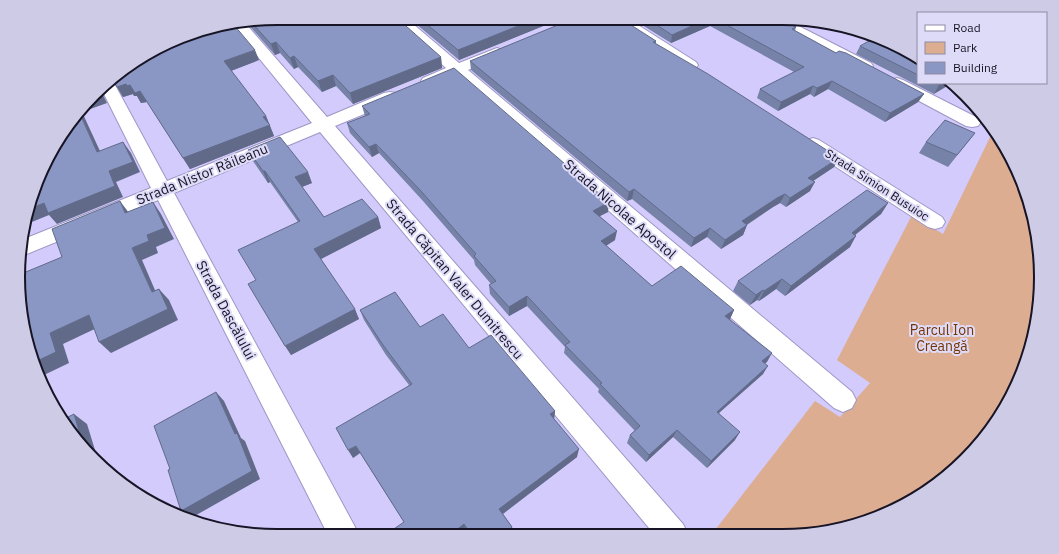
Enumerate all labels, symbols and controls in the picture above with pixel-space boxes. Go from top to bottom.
legend [917,12,1047,84]
text: Road [953,20,981,35]
text: Park [953,40,978,55]
text: Building [953,60,998,75]
street label: Strada Nistor Răileanu [134,139,270,209]
street label: Strada Simion Busuioc [822,145,932,224]
street label: Strada Nicolae Apostol [560,155,680,263]
street label: Strada Căpitan Valer Dumitrescu [383,195,527,363]
street label: Strada Dascălului [192,257,260,363]
park label: Parcul Ion Creangă [910,321,974,355]

